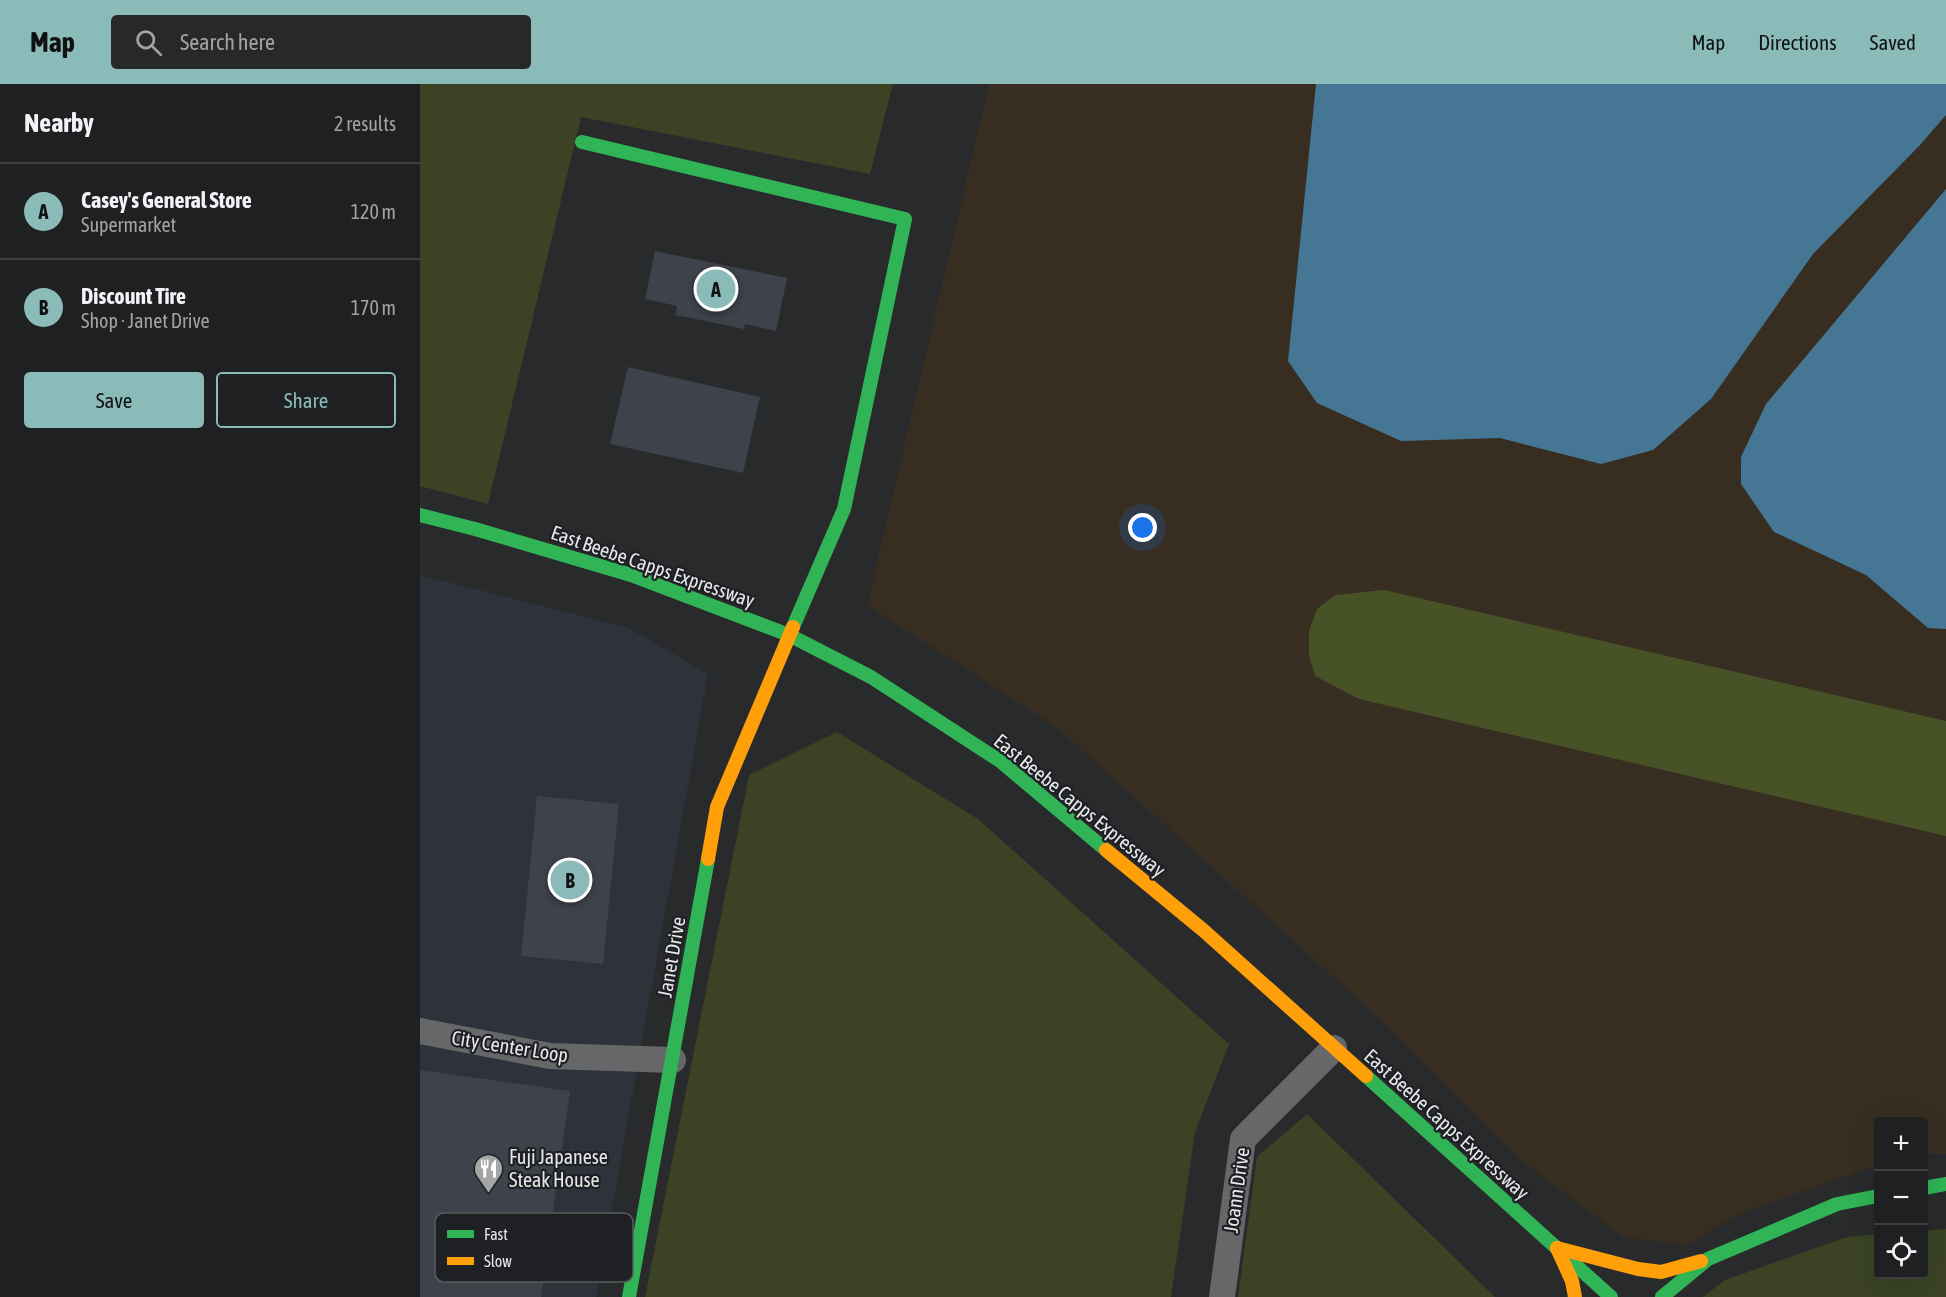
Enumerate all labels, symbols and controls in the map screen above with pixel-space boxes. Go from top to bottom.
search box [111,15,531,69]
text: Map [30,26,75,58]
icon: search [132,26,165,59]
text: Search here [180,29,275,55]
text: Map [1691,30,1725,54]
text: Directions [1758,30,1837,54]
text: Saved [1870,30,1916,54]
text: Nearby [24,108,94,138]
text: 2 results [334,112,396,135]
text: Casey's General Store [81,187,252,213]
text: A [39,200,48,223]
text: 120 m [351,200,396,223]
text: Supermarket [81,213,176,236]
pin: A [696,266,736,312]
text: Discount Tire [81,283,186,309]
text: B [39,296,48,319]
text: 170 m [351,296,396,319]
text: Shop · Janet Drive [81,309,210,332]
button: Save [24,372,204,428]
button: Share [216,372,396,428]
your location [1128,513,1157,542]
street label: East Beebe Capps Expressway [548,520,758,612]
street label: East Beebe Capps Expressway [990,729,1170,881]
pin: B [550,858,590,902]
street label: Janet Drive [653,915,689,999]
street label: City Center Loop [450,1025,570,1067]
street label: East Beebe Capps Expressway [1360,1044,1534,1204]
map controls [1874,1117,1928,1279]
button: + [1874,1117,1928,1171]
place label: Fuji Japanese Steak House [509,1145,608,1191]
street label: Joann Drive [1219,1146,1253,1234]
restaurant icon: Fuji Japanese Steak House [472,1152,504,1194]
button: − [1874,1171,1928,1225]
legend [435,1213,633,1282]
text: Fast [484,1225,508,1243]
button: locate [1874,1225,1928,1279]
text: Slow [484,1252,512,1270]

